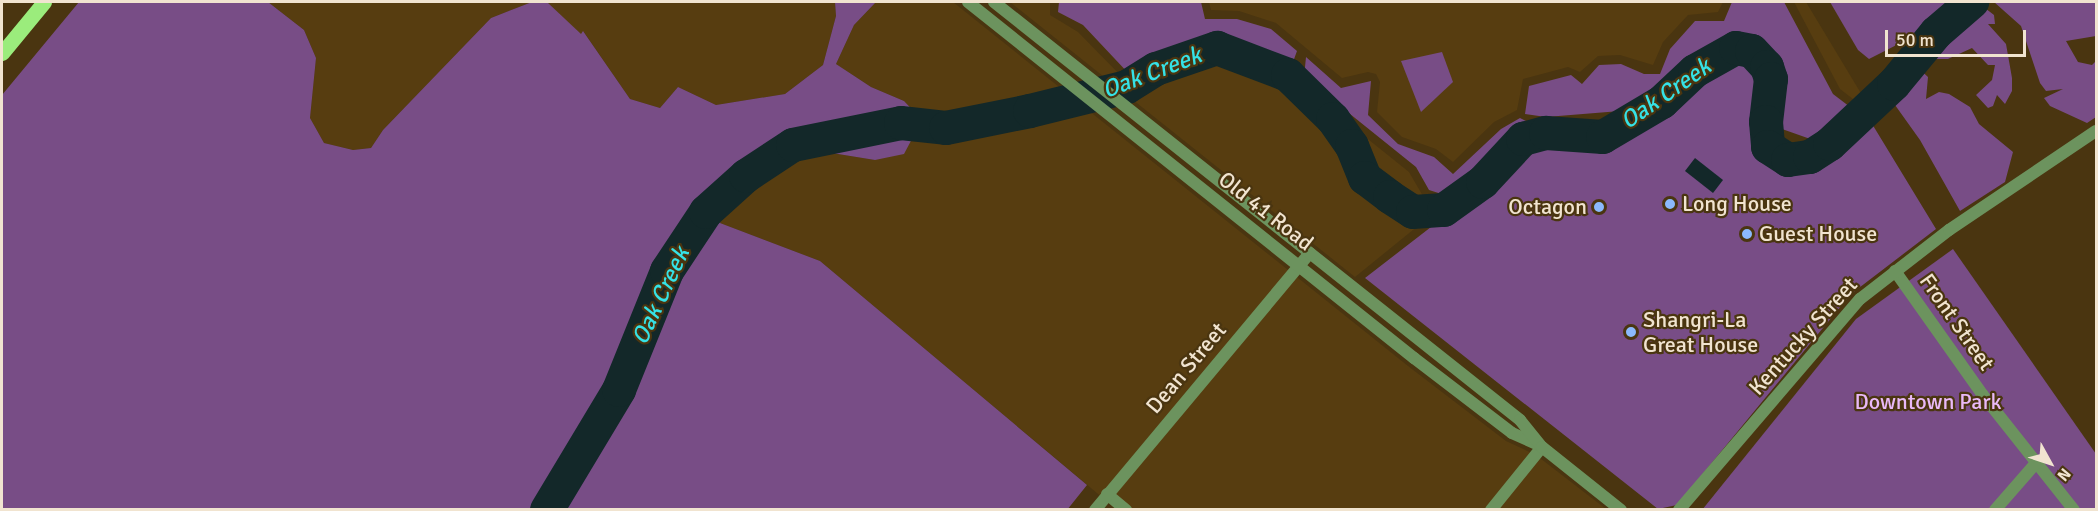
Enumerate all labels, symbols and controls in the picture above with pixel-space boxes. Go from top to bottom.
scale bar [1888,18,2029,56]
text: 50 m [1896,29,1934,51]
water label: Oak Creek [1098,41,1206,105]
water label: Oak Creek [1615,52,1717,136]
street label: Old 41 Road [1213,166,1319,256]
place label: Long House [1682,191,1792,217]
place label: Octagon [1508,194,1587,220]
marker: Long House [1663,197,1677,211]
marker: Octagon [1592,200,1606,214]
place label: Guest House [1759,221,1877,247]
marker: Guest House [1740,227,1754,241]
water label: Oak Creek [626,243,696,349]
street label: Front Street [1914,269,2000,375]
street label: Kentucky Street [1743,272,1863,400]
place label: Shangri-La Great House [1643,306,1758,358]
street label: Dean Street [1140,317,1232,419]
marker: Shangri-La Great House [1624,325,1638,339]
park label: Downtown Park [1854,389,2002,415]
north arrow [2020,433,2080,493]
text: N [2053,464,2075,485]

